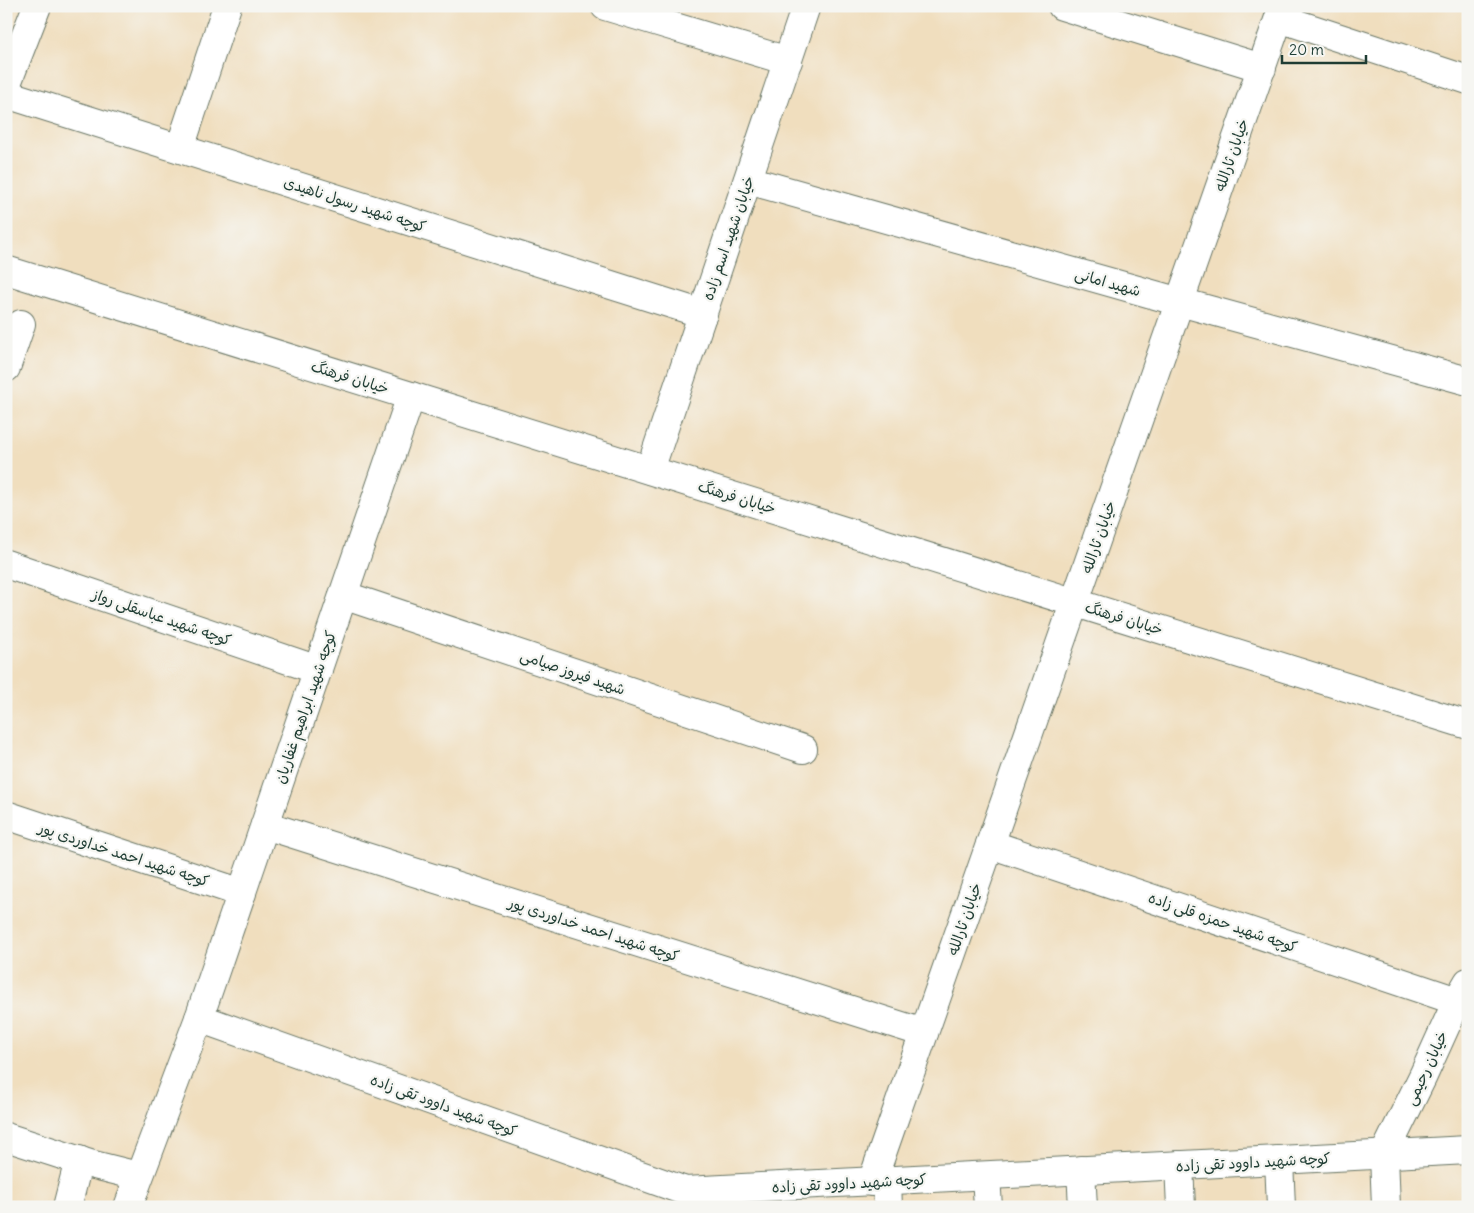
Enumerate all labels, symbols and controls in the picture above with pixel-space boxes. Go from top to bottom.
scale bar [1282,32,1365,64]
text: 20 m [1289,40,1324,59]
street label: خیابان ثارالله [1210,116,1252,194]
street label: کوچه شهید رسول ناهیدی [281,172,429,237]
street label: خیابان شهید اسم زاده [698,173,760,303]
street label: شهید امانی [1073,264,1143,301]
street label: خیابان فرهنگ [309,356,391,398]
street label: خیابان فرهنگ [696,476,778,518]
street label: خیابان ثارالله [1077,498,1119,576]
street label: کوچه شهید عباسقلی رواز [89,584,234,651]
street label: خیابان فرهنگ [1083,597,1165,639]
street label: کوچه شهید ابراهیم غفاریان [270,628,343,787]
street label: شهید فیروز صیامی [518,645,628,700]
street label: کوچه شهید احمد خداوردی پور [35,817,212,892]
street label: خیابان ثارالله [943,880,985,958]
street label: کوچه شهید حمزه قلی زاده [1146,888,1300,957]
street label: کوچه شهید احمد خداوردی پور [505,892,682,967]
street label: خیابان رحیمی [1400,1028,1452,1109]
street label: کوچه شهید داوود تقی زاده [368,1070,520,1141]
street label: کوچه شهید داوود تقی زاده [1175,1148,1331,1177]
street label: کوچه شهید داوود تقی زاده [771,1169,927,1198]

